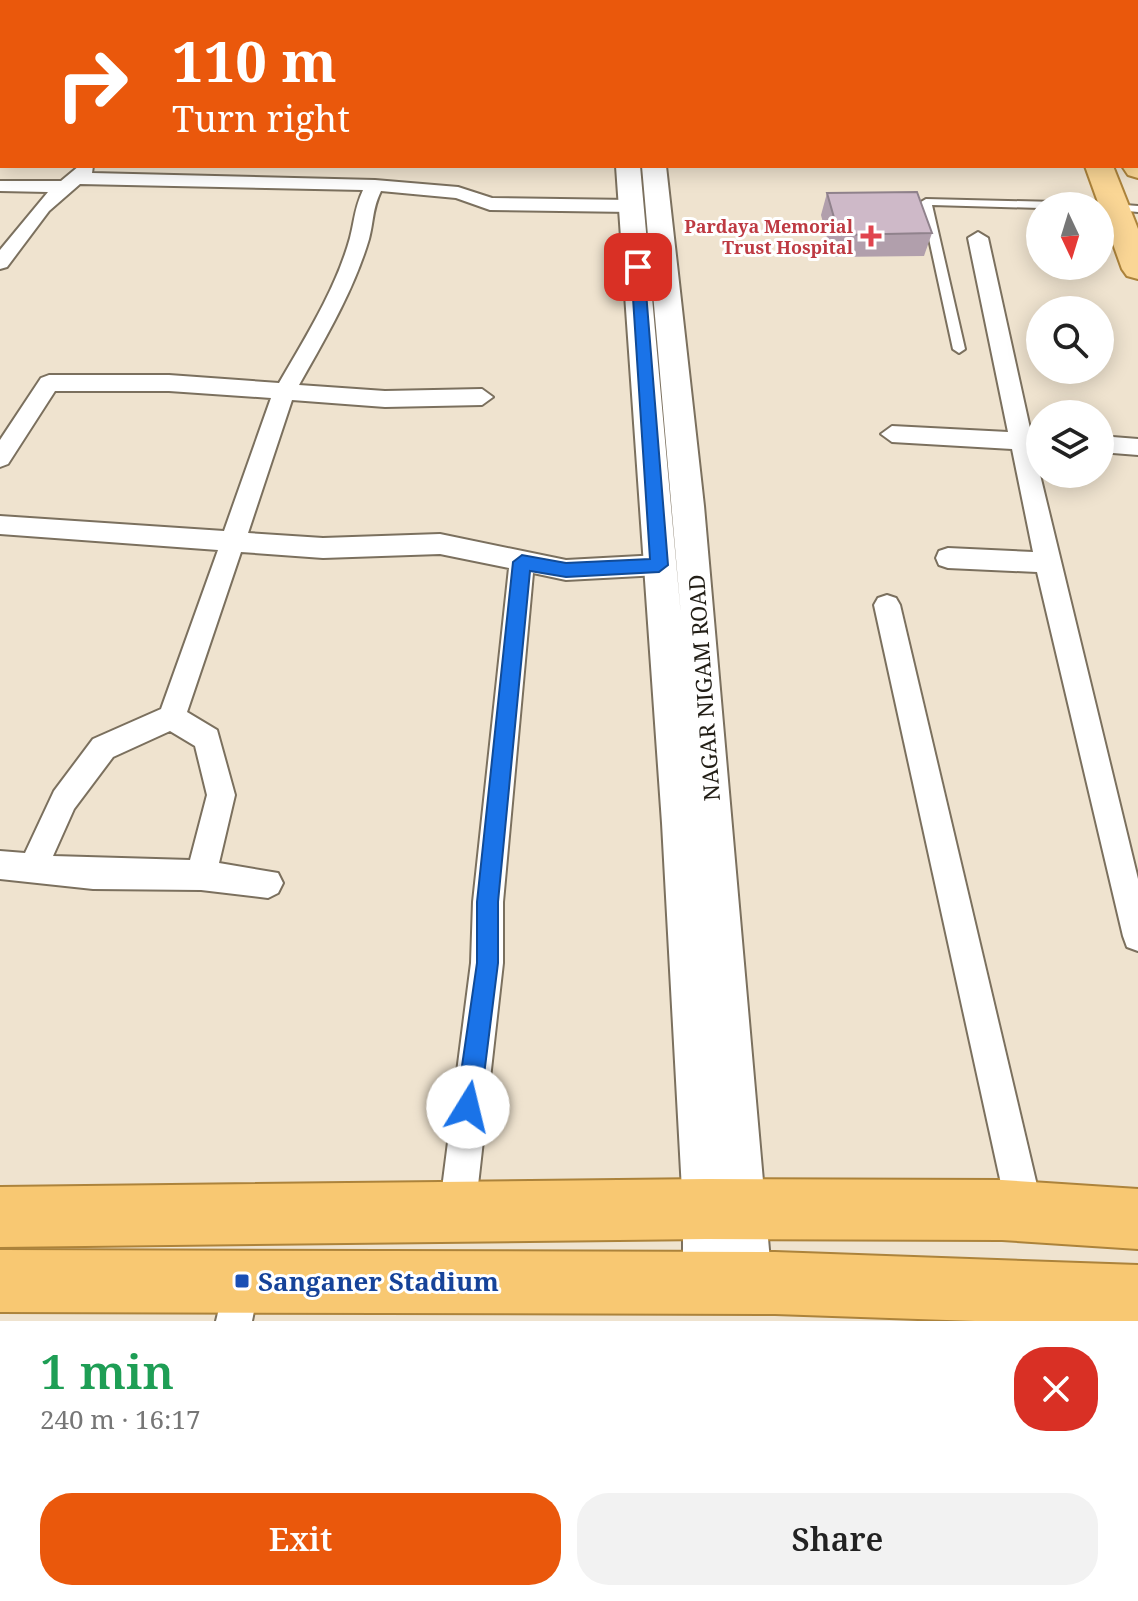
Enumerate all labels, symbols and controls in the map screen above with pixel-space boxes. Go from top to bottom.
text: 110 m [172,22,337,98]
icon: right [40,32,144,136]
text: Turn right [172,94,350,143]
north arrow [1026,192,1114,280]
map controls [1026,192,1114,488]
place label: Pardaya Memorial Trust Hospital [684,214,854,259]
marker: Pardaya Memorial Trust Hospital [860,225,882,247]
pin [604,233,672,301]
icon: arrive [616,245,660,289]
button: search [1026,296,1114,384]
button: layers [1026,400,1114,488]
street label: NAGAR NIGAM ROAD [680,574,726,802]
position arrow [426,1065,510,1149]
place label: Sanganer Stadium [258,1263,499,1299]
marker: Sanganer Stadium [233,1272,251,1290]
text: 1 min [40,1338,174,1403]
button: close [1014,1347,1098,1431]
text: 240 m · 16:17 [40,1401,201,1437]
button: Exit [40,1493,561,1585]
button: Share [577,1493,1098,1585]

